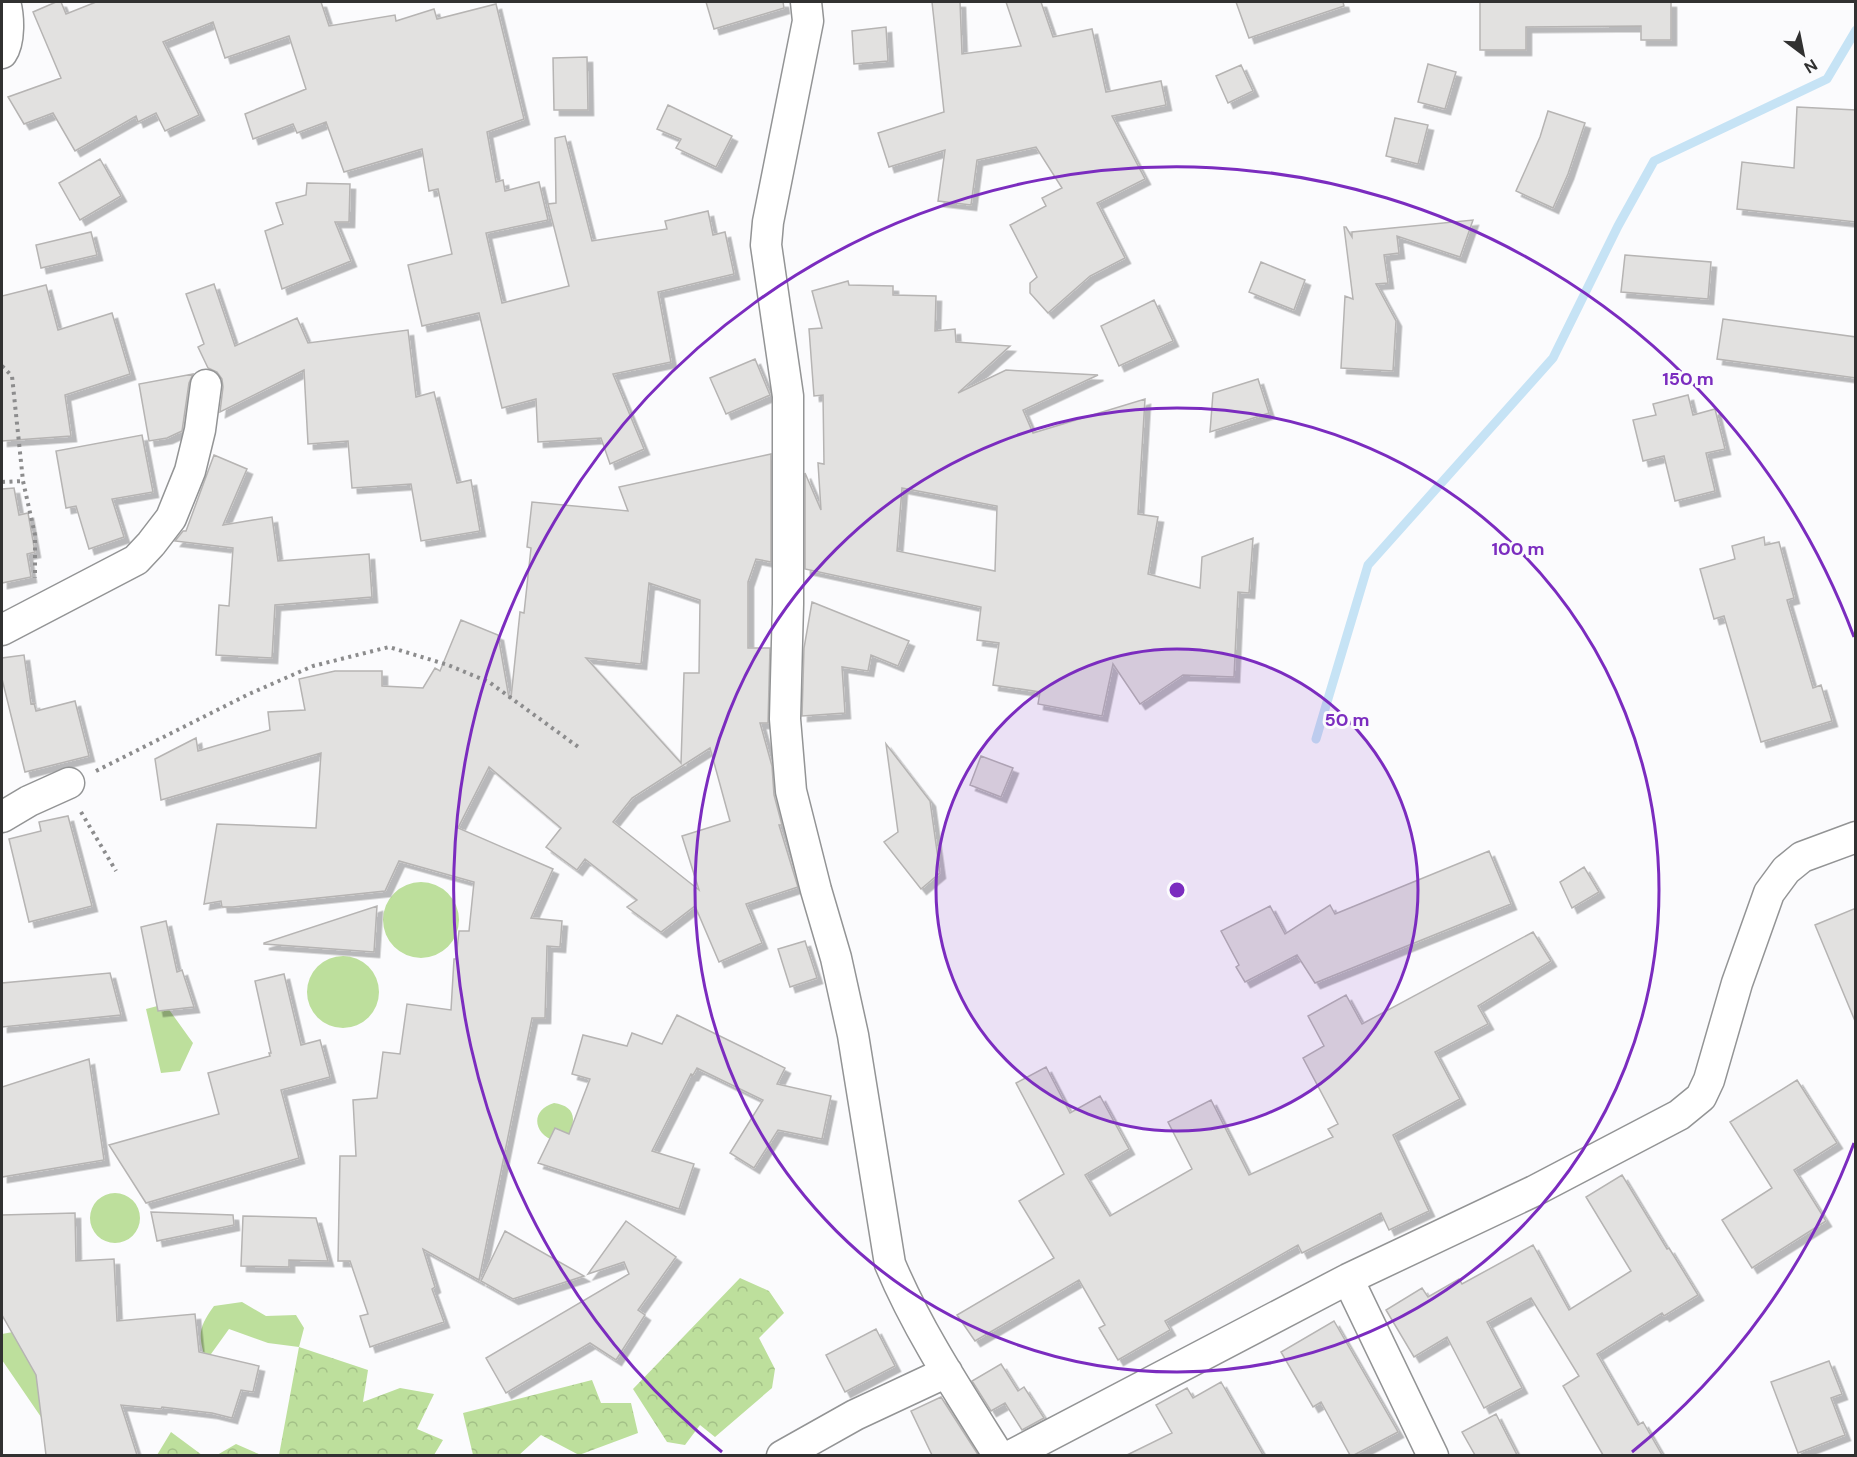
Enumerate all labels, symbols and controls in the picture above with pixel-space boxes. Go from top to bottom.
north arrow [1773,24,1833,84]
text: N [1800,54,1821,78]
text: 150 m [1662,367,1714,391]
text: 100 m [1491,537,1545,561]
text: 50 m [1324,708,1370,732]
centre of rings [1167,880,1187,900]

